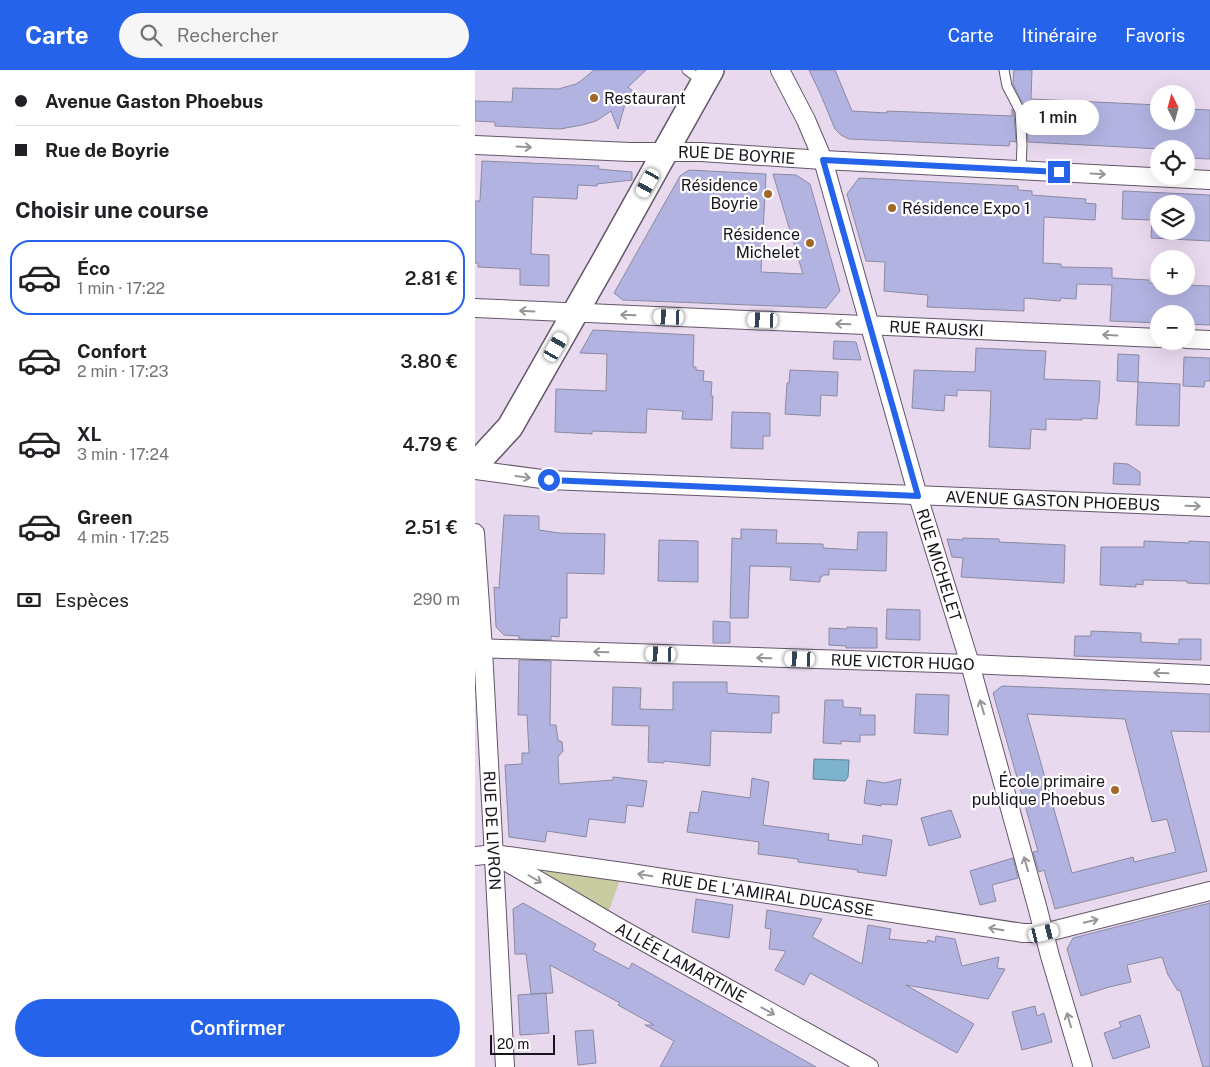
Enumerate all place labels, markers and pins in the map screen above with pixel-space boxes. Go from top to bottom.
place label: Restaurant [604,89,686,108]
marker: Restaurant [588,92,600,104]
place label: Résidence Boyrie [681,176,758,213]
marker: Résidence Boyrie [762,188,774,200]
place label: Résidence Expo 1 [902,199,1031,218]
marker: Résidence Expo 1 [886,202,898,214]
place label: Résidence Michelet [723,225,800,262]
marker: Résidence Michelet [804,237,816,249]
place label: École primaire publique Phoebus [972,771,1105,809]
marker: École primaire publique Phoebus [1109,784,1121,796]

